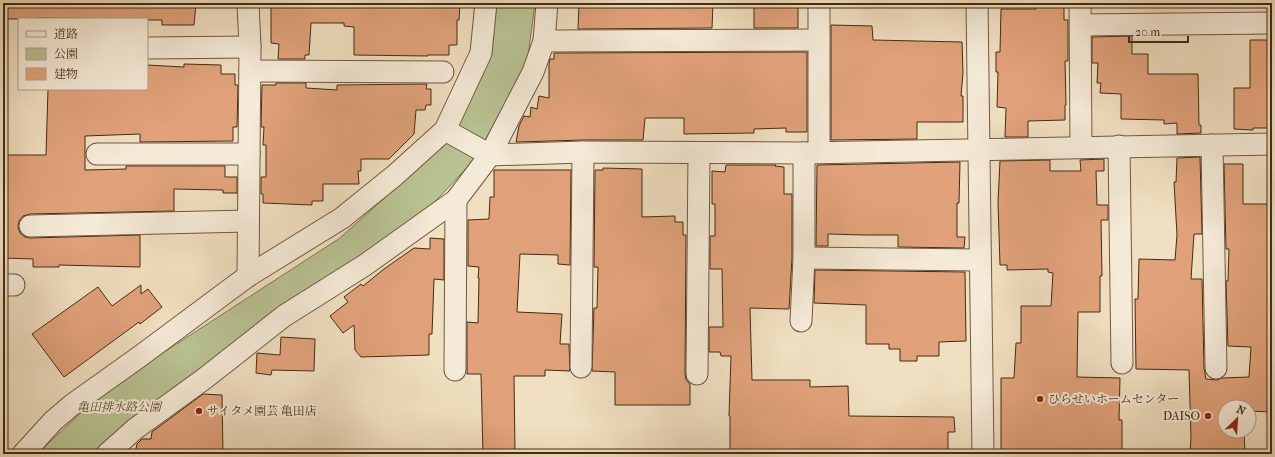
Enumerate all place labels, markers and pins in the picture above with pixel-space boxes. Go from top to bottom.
place label: ひらせいホームセンター [1048,392,1179,406]
marker: ひらせいホームセンター [1035,394,1045,404]
place label: サイタメ園芸 亀田店 [207,404,317,418]
marker: サイタメ園芸 亀田店 [194,406,204,416]
place label: DAISO [1163,409,1200,423]
marker: DAISO [1203,411,1213,421]

